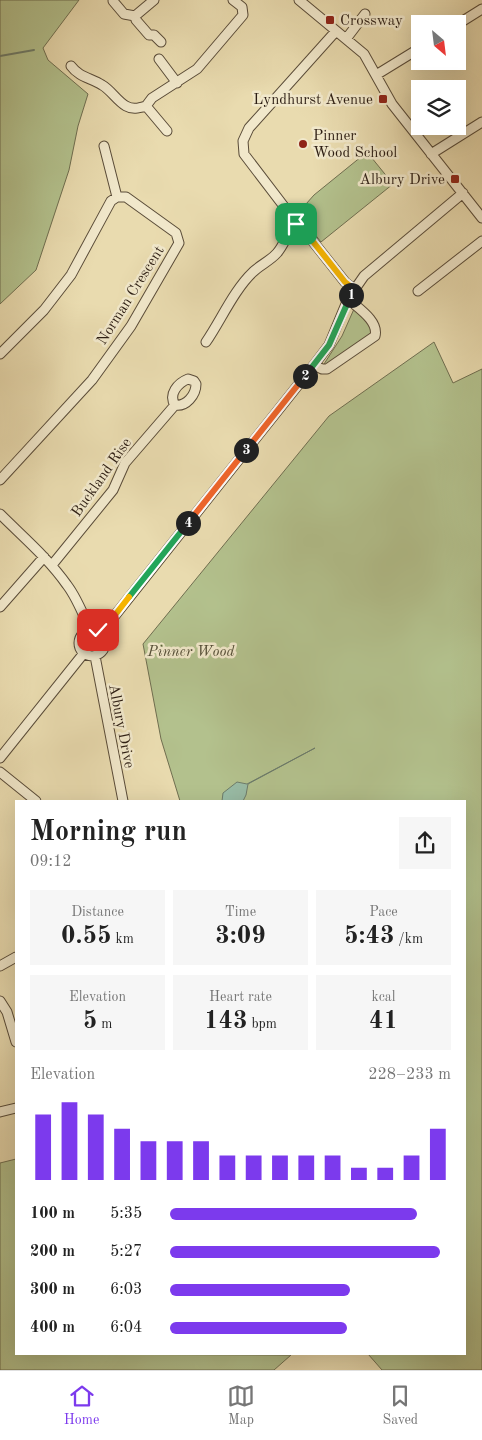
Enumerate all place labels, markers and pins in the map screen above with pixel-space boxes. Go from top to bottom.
marker: Crossway [324,14,336,26]
place label: Crossway [340,14,403,29]
place label: Lyndhurst Avenue [253,93,373,108]
marker: Lyndhurst Avenue [377,93,389,105]
place label: Pinner Wood School [313,129,397,161]
marker: Pinner Wood School [297,138,309,150]
place label: Albury Drive [359,173,445,188]
marker: Albury Drive [449,173,461,185]
pin [275,203,317,245]
pin: 1 [338,282,364,308]
pin: 2 [292,364,318,388]
pin: 3 [234,438,258,462]
pin: 4 [176,510,200,536]
pin [77,609,119,651]

